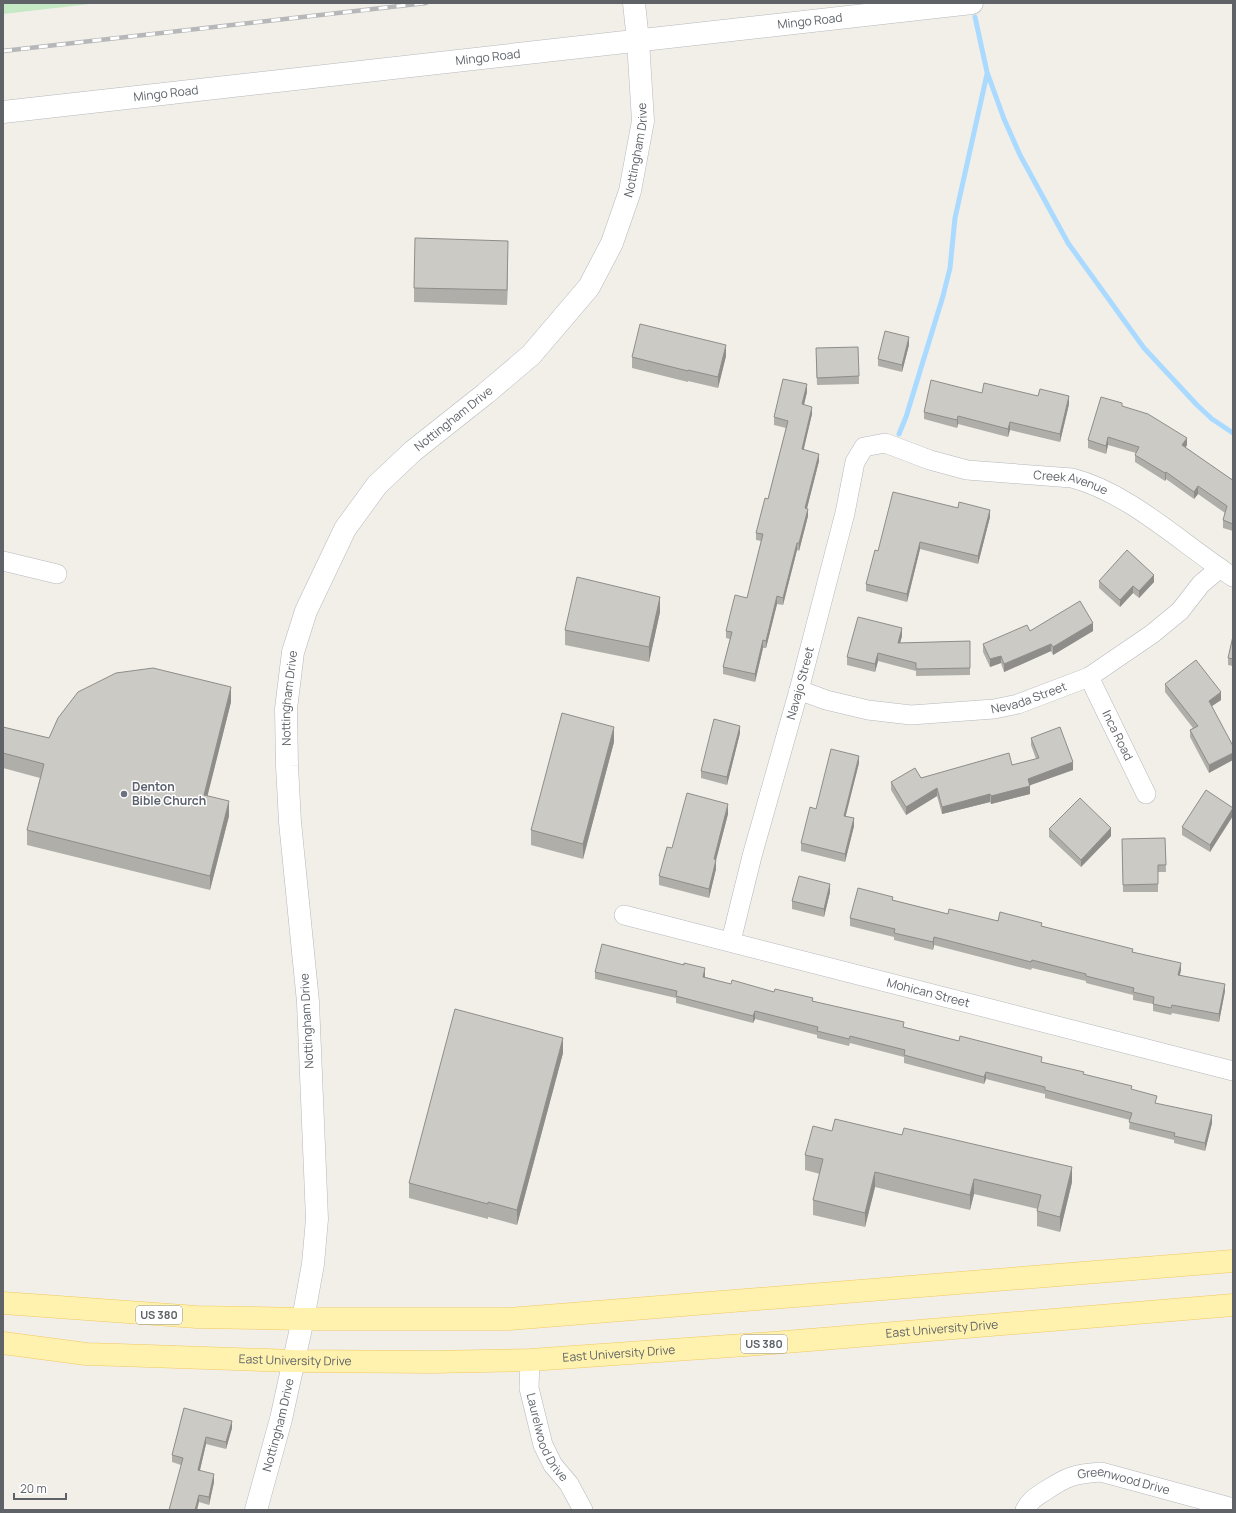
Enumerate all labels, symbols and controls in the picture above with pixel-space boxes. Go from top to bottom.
street label: Mingo Road [777,9,843,33]
street label: Mingo Road [455,45,521,69]
street label: Mingo Road [133,81,199,105]
street label: Nottingham Drive [619,102,651,200]
street label: Nottingham Drive [410,382,496,455]
street label: Creek Avenue [1033,466,1111,499]
street label: Navajo Street [782,645,818,722]
street label: Nottingham Drive [277,649,301,746]
street label: Nevada Street [989,677,1069,717]
street label: Inca Road [1098,707,1137,763]
place label: Denton Bible Church [132,778,206,809]
marker: Denton Bible Church [119,789,129,799]
street label: Nottingham Drive [296,973,317,1069]
street label: Mohican Street [885,974,972,1011]
road number: US 380 [136,1306,182,1324]
street label: East University Drive [885,1315,999,1342]
road number: US 380 [741,1335,787,1353]
street label: East University Drive [562,1341,676,1366]
street label: East University Drive [238,1350,352,1369]
street label: Nottingham Drive [258,1377,298,1473]
street label: Laurelwood Drive [523,1391,572,1485]
street label: Greenwood Drive [1076,1463,1172,1498]
scale bar [14,1475,66,1501]
text: 20 m [20,1480,47,1497]

